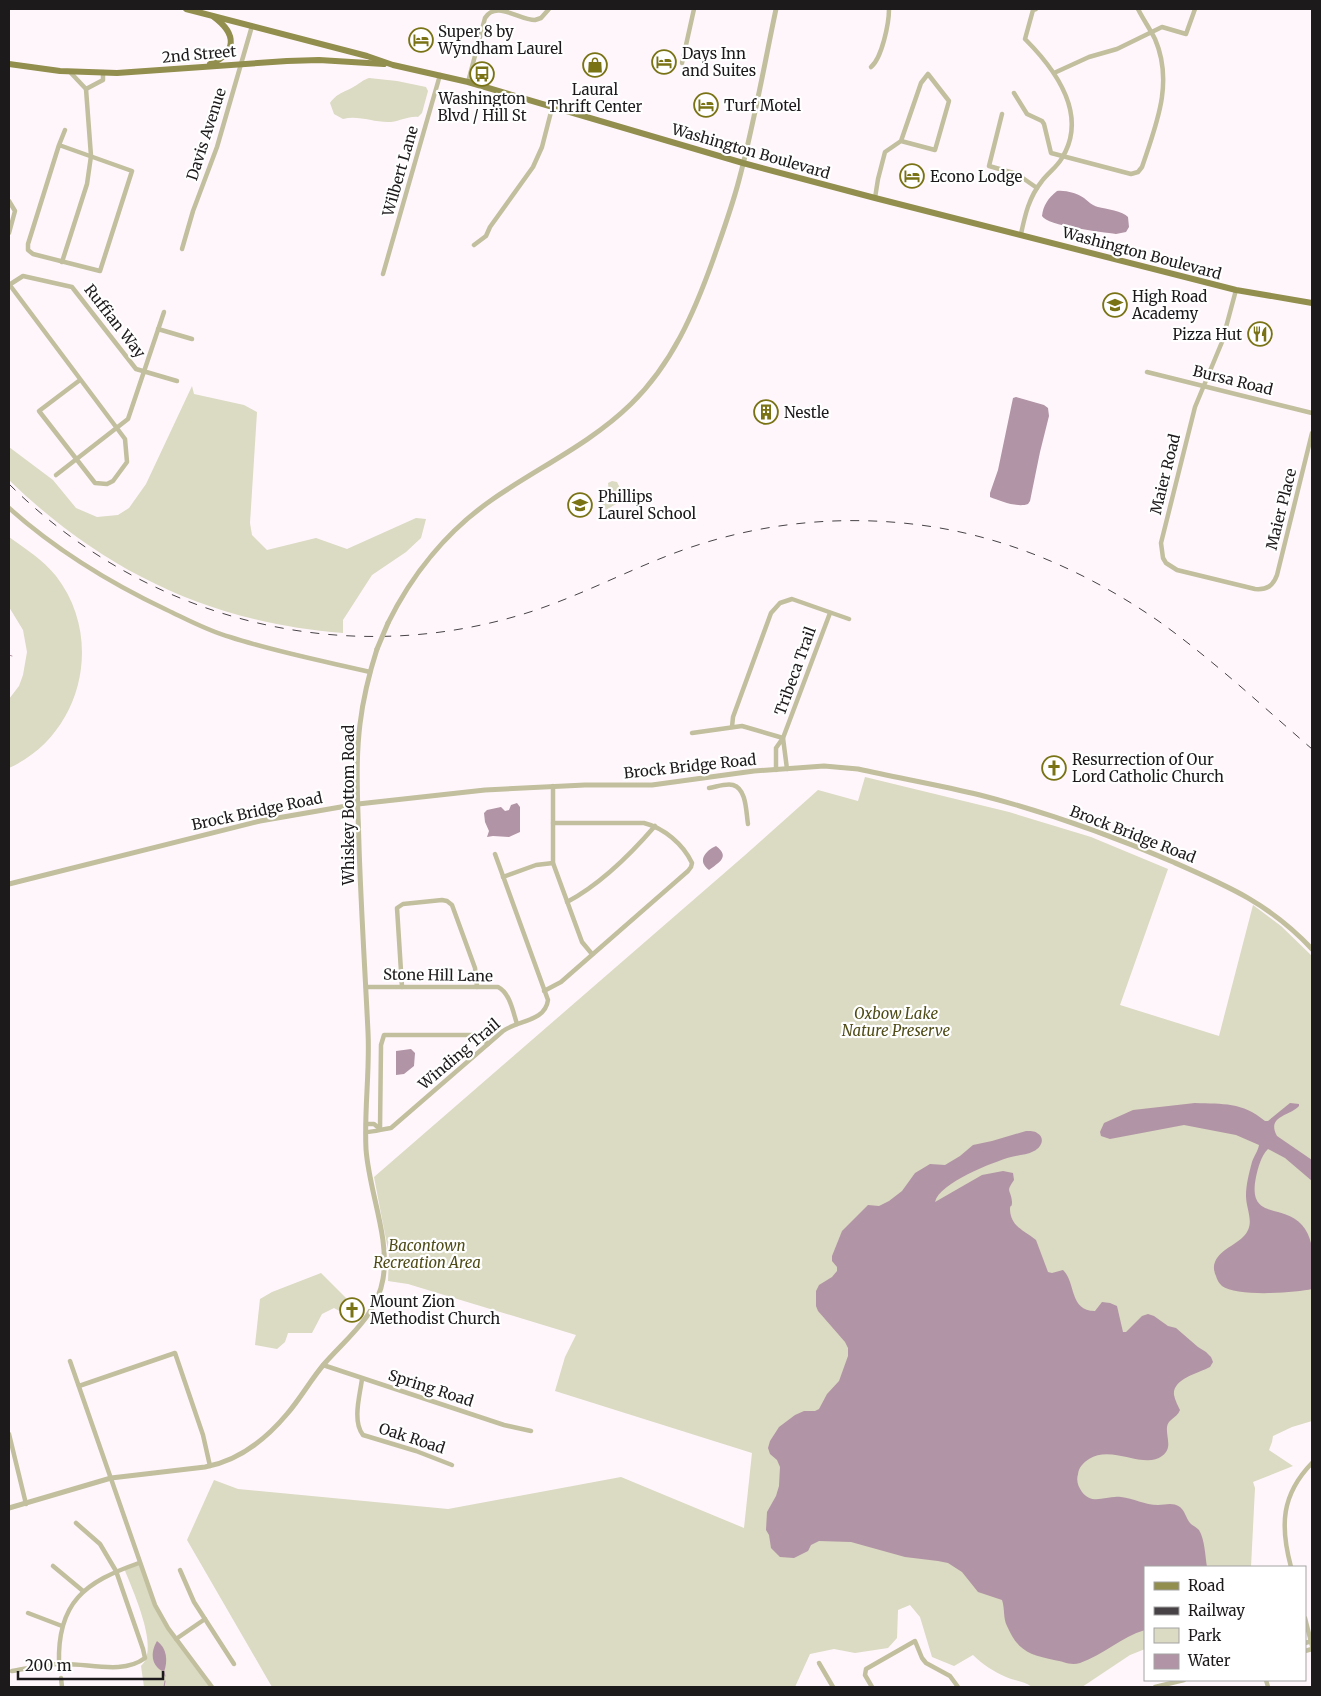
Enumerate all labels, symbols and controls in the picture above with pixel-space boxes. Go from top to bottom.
place label: Super 8 by Wyndham Laurel [437,22,563,58]
hotel icon: Super 8 by Wyndham Laurel [408,27,434,53]
street label: 2nd Street [161,41,237,67]
place label: Days Inn and Suites [682,44,756,80]
hotel icon: Days Inn and Suites [651,49,677,75]
shop icon: Laural Thrift Center [582,52,608,78]
bus stop icon: Washington Blvd / Hill St [469,61,495,87]
place label: Laural Thrift Center [548,80,642,116]
street label: Davis Avenue [182,85,230,183]
place label: Washington Blvd / Hill St [437,89,527,125]
hotel icon: Turf Motel [693,92,719,118]
place label: Turf Motel [724,96,802,115]
street label: Washington Boulevard [669,119,832,183]
street label: Wilbert Lane [378,123,422,219]
hotel icon: Econo Lodge [899,163,925,189]
place label: Econo Lodge [930,167,1023,186]
street label: Washington Boulevard [1059,222,1224,283]
street label: Ruffian Way [80,280,150,362]
place label: High Road Academy [1131,287,1207,323]
school or university icon: High Road Academy [1102,292,1128,318]
restaurant icon: Pizza Hut [1247,321,1273,347]
place label: Pizza Hut [1172,325,1242,344]
street label: Bursa Road [1191,361,1275,399]
building icon: Nestle [753,399,779,425]
place label: Nestle [784,403,829,422]
street label: Maier Road [1146,432,1184,516]
street label: Maier Place [1262,466,1300,552]
place label: Phillips Laurel School [598,487,696,523]
school or university icon: Phillips Laurel School [567,492,593,518]
street label: Tribeca Trail [770,624,820,718]
street label: Whiskey Bottom Road [339,725,358,886]
street label: Brock Bridge Road [623,750,757,782]
place label: Resurrection of Our Lord Catholic Church [1072,750,1224,786]
church icon: Resurrection of Our Lord Catholic Church [1041,755,1067,781]
street label: Brock Bridge Road [190,788,324,834]
street label: Brock Bridge Road [1067,801,1199,867]
street label: Stone Hill Lane [383,965,493,985]
park label: Oxbow Lake Nature Preserve [842,1004,950,1040]
street label: Winding Trail [414,1014,504,1094]
park label: Bacontown Recreation Area [373,1236,481,1272]
place label: Mount Zion Methodist Church [370,1292,500,1328]
church icon: Mount Zion Methodist Church [339,1297,365,1323]
street label: Spring Road [386,1365,476,1411]
street label: Oak Road [377,1418,447,1458]
legend [1144,1566,1306,1681]
text: Road [1188,1576,1224,1595]
text: Railway [1188,1601,1245,1620]
text: Park [1188,1626,1222,1645]
scale bar [18,1648,162,1680]
text: Water [1187,1651,1231,1670]
text: 200 m [25,1656,72,1675]

